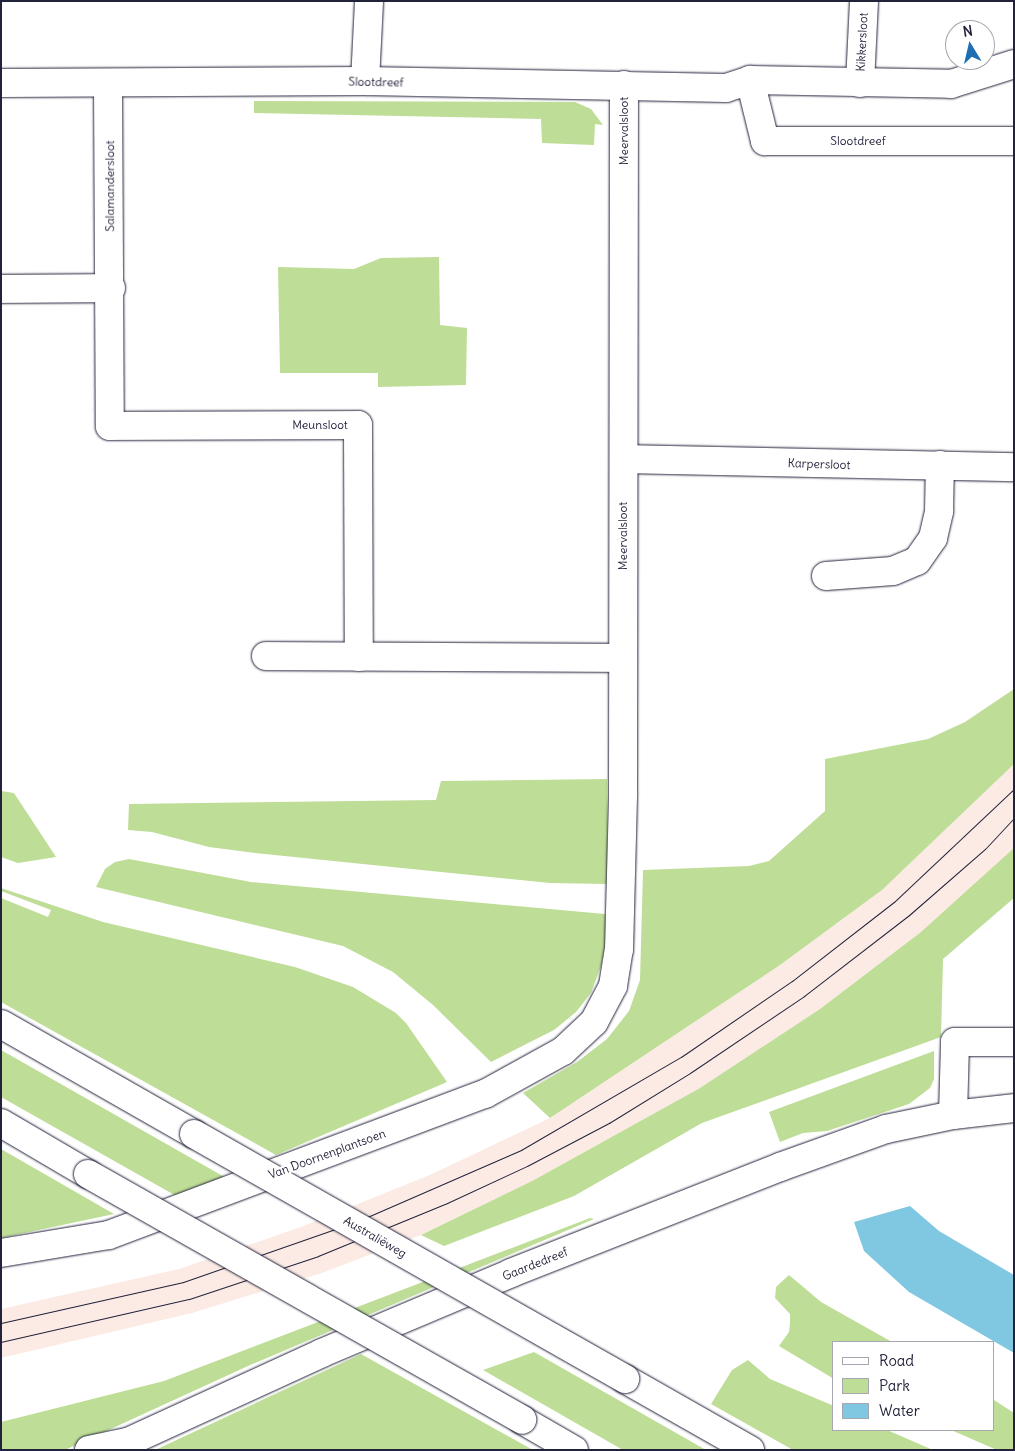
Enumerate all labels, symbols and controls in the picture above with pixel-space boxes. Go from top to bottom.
street label: Kikkersloot [853,12,871,72]
north arrow [945,20,995,70]
text: N [962,22,974,41]
street label: Slootdreef [348,74,404,90]
street label: Meervalsloot [617,97,631,165]
street label: Slootdreef [830,134,886,148]
street label: Salamandersloot [103,140,117,232]
street label: Meunsloot [292,418,348,432]
street label: Karpersloot [787,456,851,472]
street label: Meervalsloot [616,502,630,570]
street label: Van Doornenplantsoen [266,1126,388,1182]
street label: Australiëweg [341,1213,409,1261]
street label: Gaardedreef [500,1244,570,1284]
legend [832,1341,995,1431]
text: Road [879,1351,914,1370]
text: Park [879,1376,910,1395]
text: Water [879,1401,920,1420]

